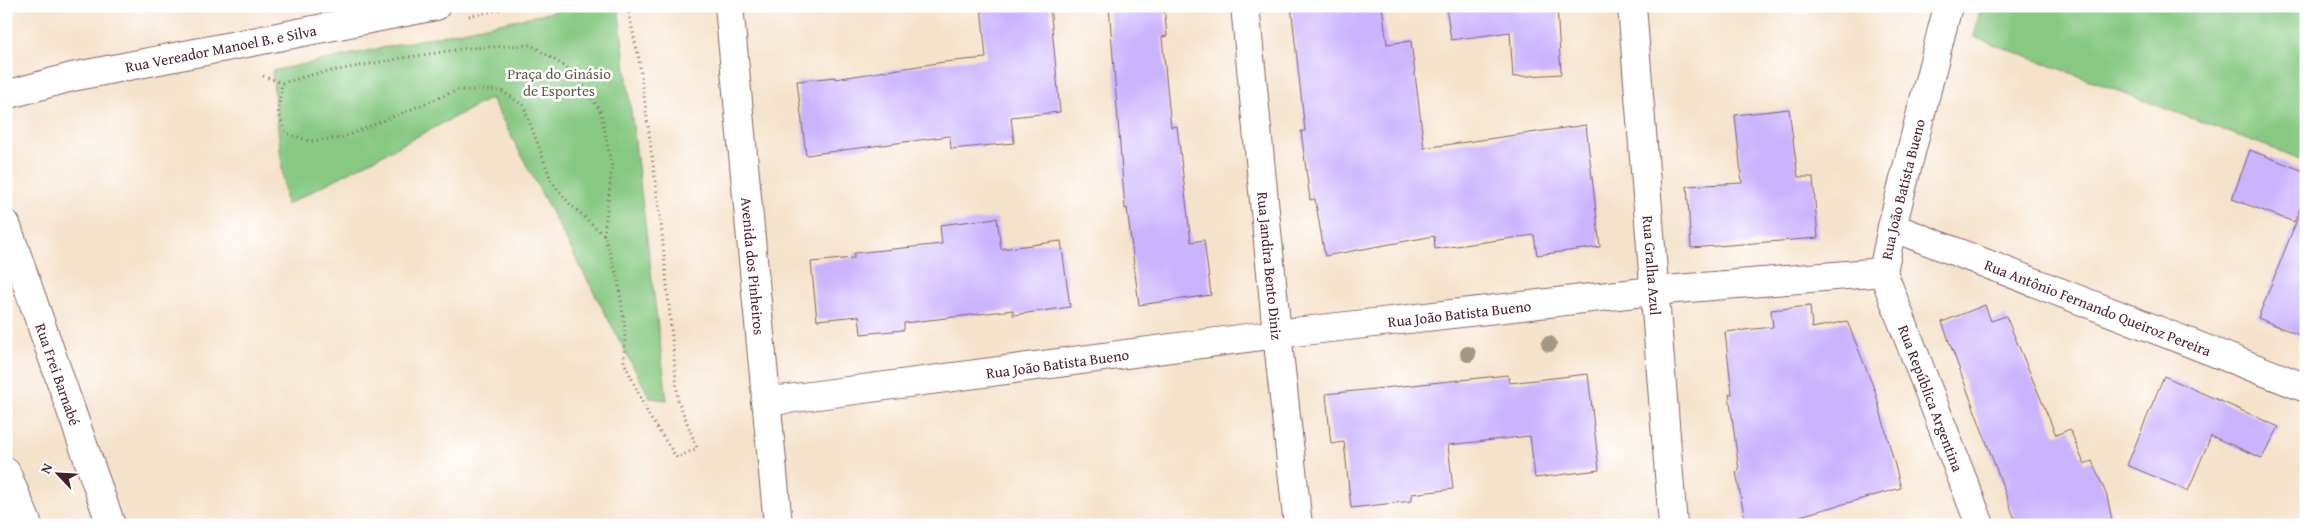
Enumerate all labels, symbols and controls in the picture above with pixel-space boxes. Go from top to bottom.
street label: Rua Vereador Manoel B. e Silva [123,19,318,77]
park label: Praça do Ginásio de Esportes [507,63,611,101]
street label: Rua João Batista Bueno [1875,116,1930,261]
street label: Rua Jandira Bento Diniz [1253,191,1288,341]
street label: Avenida dos Pinheiros [737,196,771,336]
street label: Rua Gralha Azul [1638,214,1667,316]
street label: Rua Antônio Fernando Queiroz Pereira [1982,254,2214,361]
street label: Rua João Batista Bueno [1386,294,1532,332]
street label: Rua Frei Barnabé [31,320,86,428]
street label: Rua República Argentina [1894,322,1969,474]
street label: Rua João Batista Bueno [985,343,1131,383]
north arrow [32,448,82,498]
text: N [35,459,58,477]

